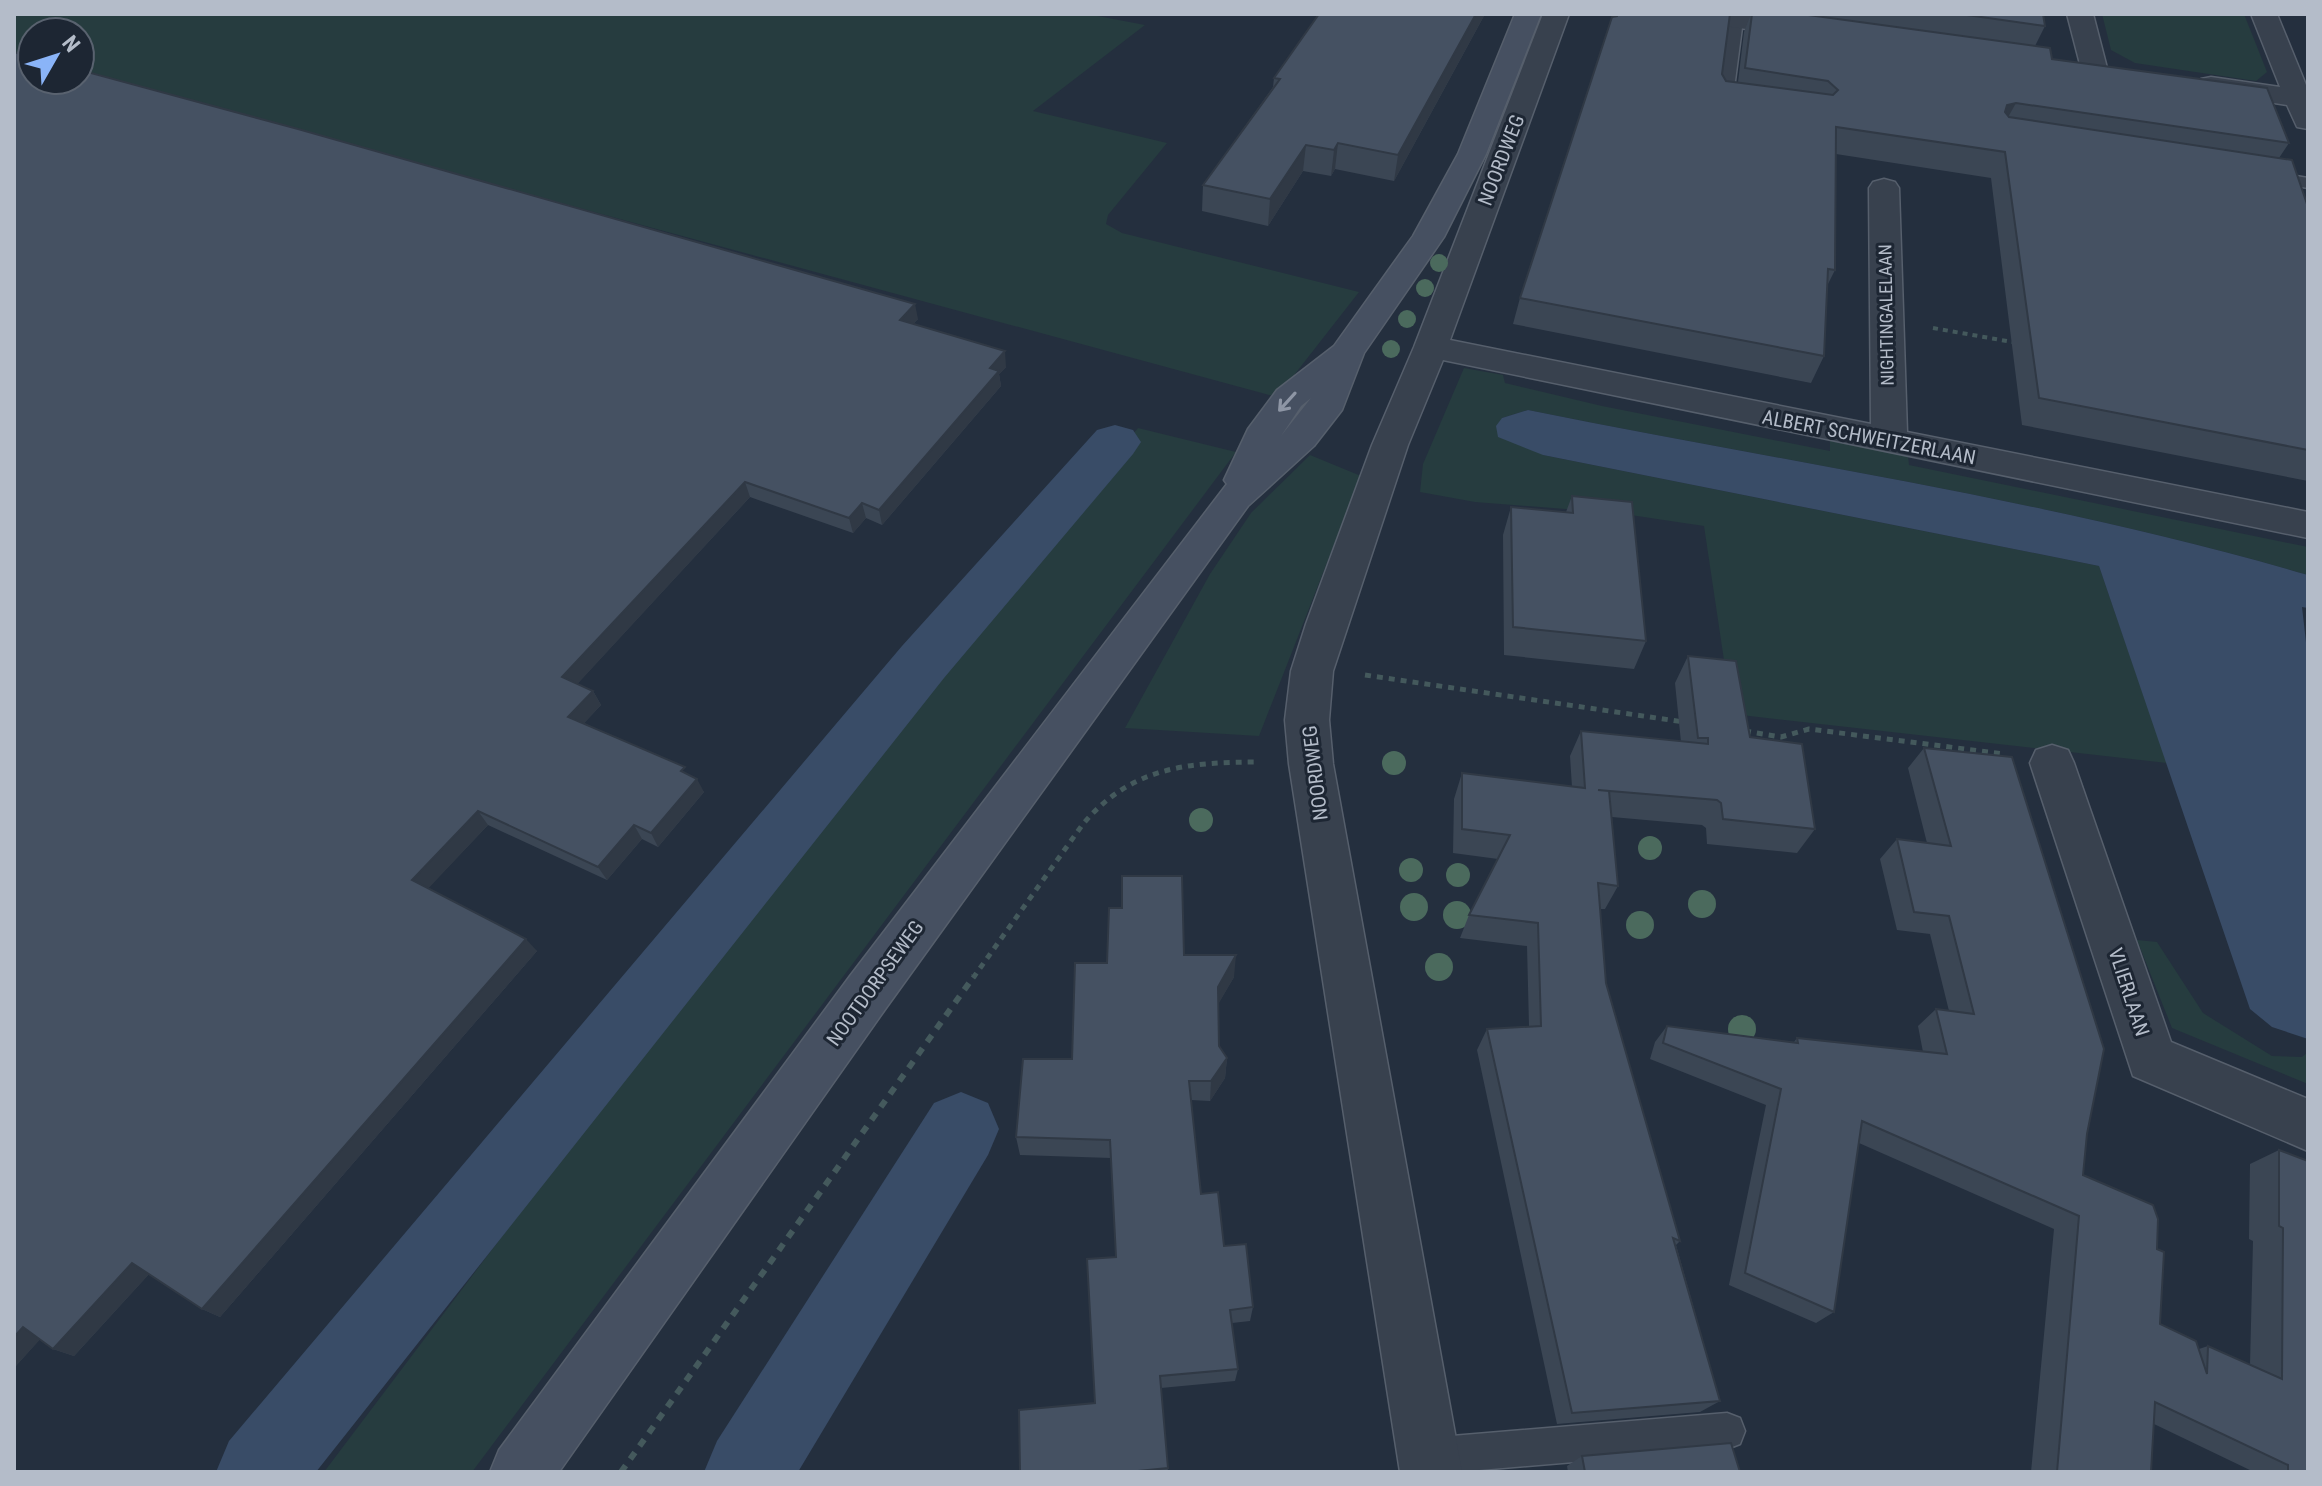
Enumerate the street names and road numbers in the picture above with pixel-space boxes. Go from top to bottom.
street label: NOORDWEG [1473,111,1529,209]
street label: NIGHTINGALELAAN [1874,244,1898,386]
street label: ALBERT SCHWEITZERLAAN [1760,405,1978,469]
street label: NOORDWEG [1297,724,1333,822]
street label: NOOTDORPSEWEG [821,916,929,1050]
street label: VLIERLAAN [2103,945,2155,1039]

